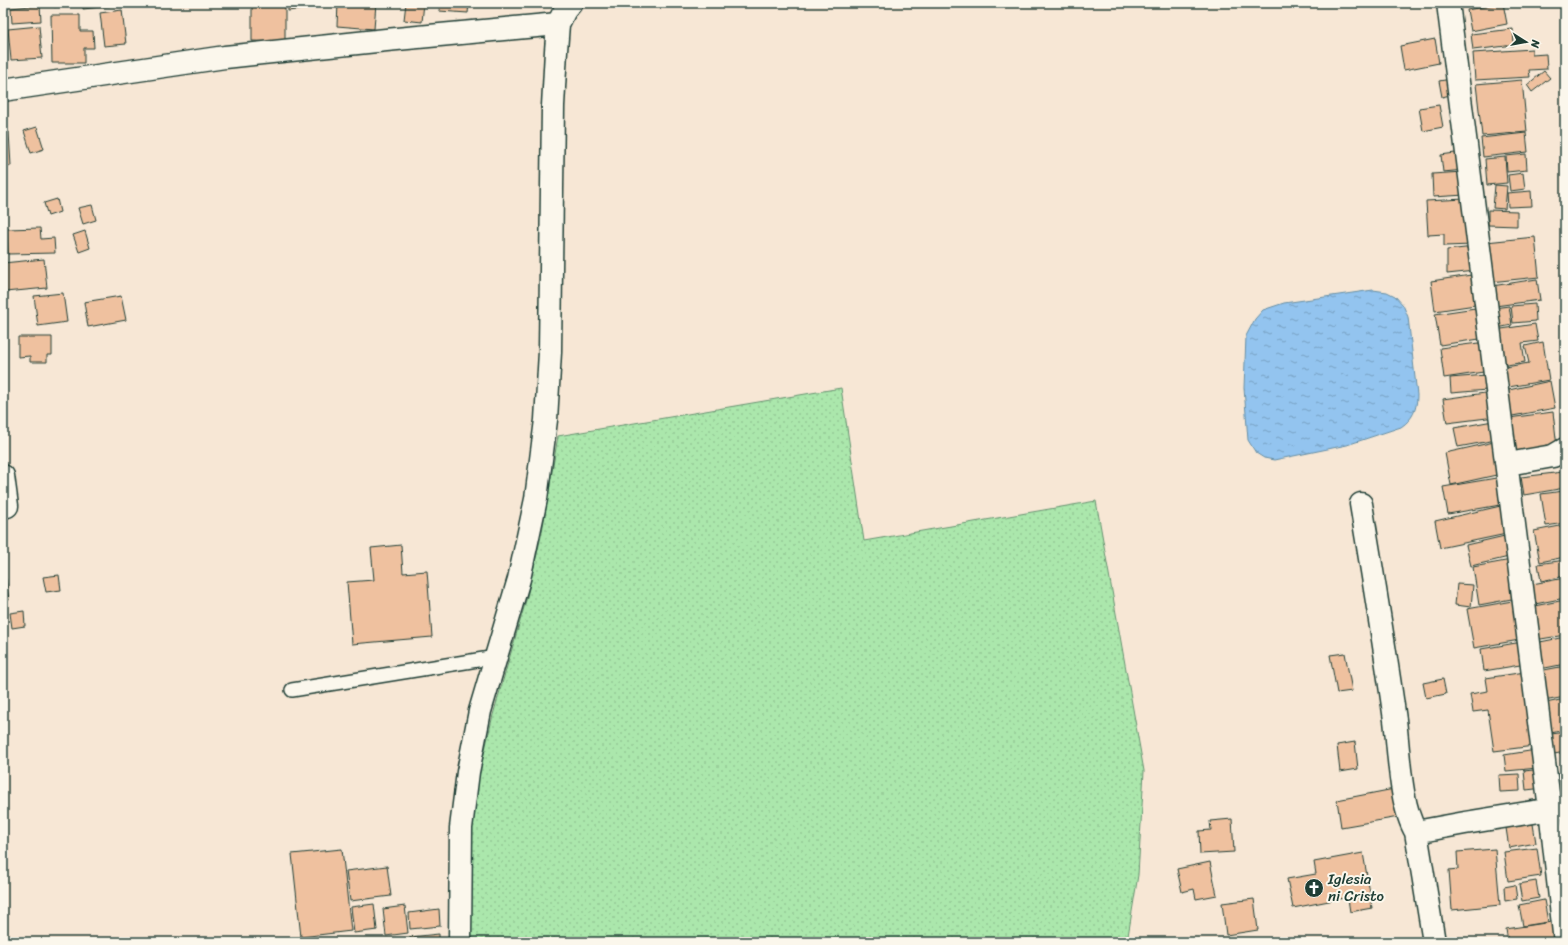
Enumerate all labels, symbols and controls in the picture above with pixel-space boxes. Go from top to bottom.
north arrow [1506,22,1546,62]
text: N [1525,37,1546,50]
place label: Iglesia ni Cristo [1327,866,1384,909]
church icon: Iglesia ni Cristo [1303,877,1325,899]

